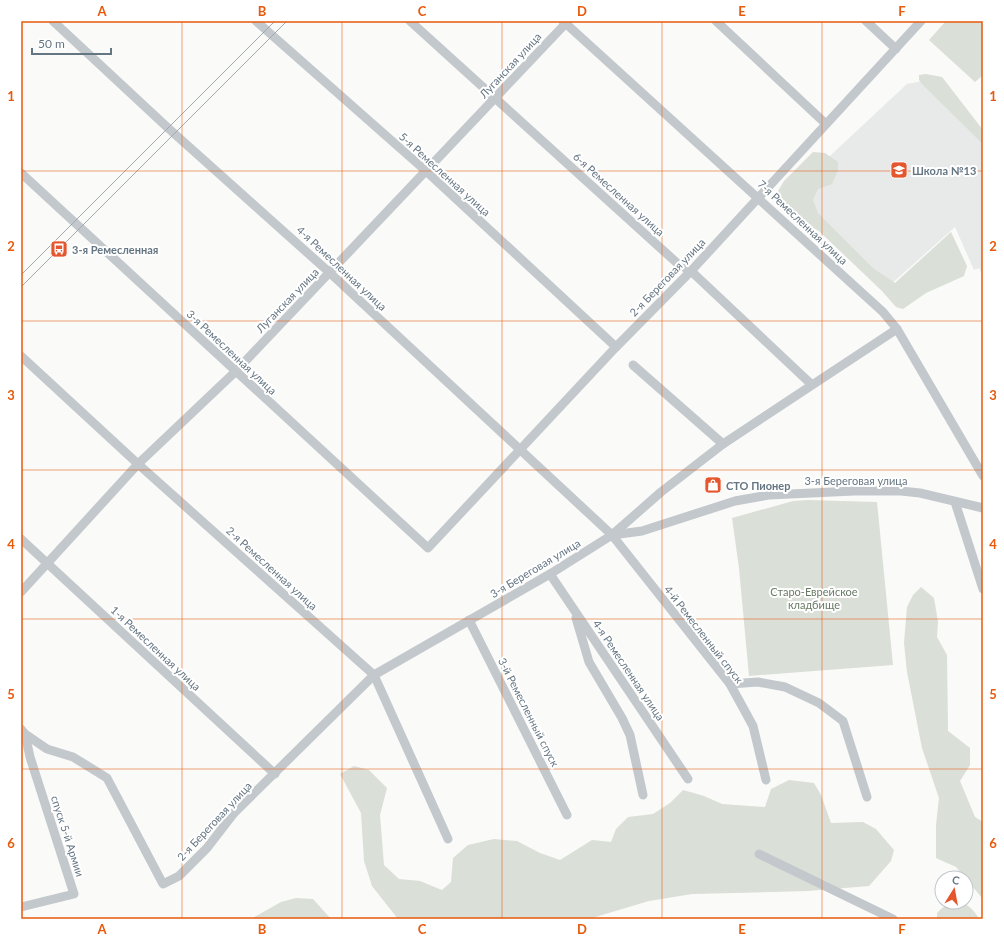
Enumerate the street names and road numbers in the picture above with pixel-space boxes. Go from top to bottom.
street label: Луганская улица [476,30,544,101]
street label: 5-я Ремесленная улица [397,130,493,218]
street label: 6-я Ремесленная улица [571,150,667,238]
street label: 7-я Ремесленная улица [755,177,851,267]
street label: 4-я Ремесленная улица [294,223,390,313]
street label: 2-я Береговая улица [627,235,707,319]
street label: Луганская улица [252,265,321,336]
street label: 3-я Ремесленная улица [184,307,280,397]
street label: 3-я Береговая улица [804,474,908,487]
street label: 2-я Ремесленная улица [224,524,320,612]
street label: 3-я Береговая улица [488,536,582,600]
street label: 4-й Ремесленный спуск [662,583,746,686]
street label: 1-я Ремесленная улица [108,603,204,693]
street label: 4-я Ремесленная улица [591,617,667,723]
street label: 3-й Ремесленный спуск [496,656,562,769]
street label: 2-я Береговая улица [174,779,254,863]
street label: спуск 5-й Армии [49,794,87,878]

